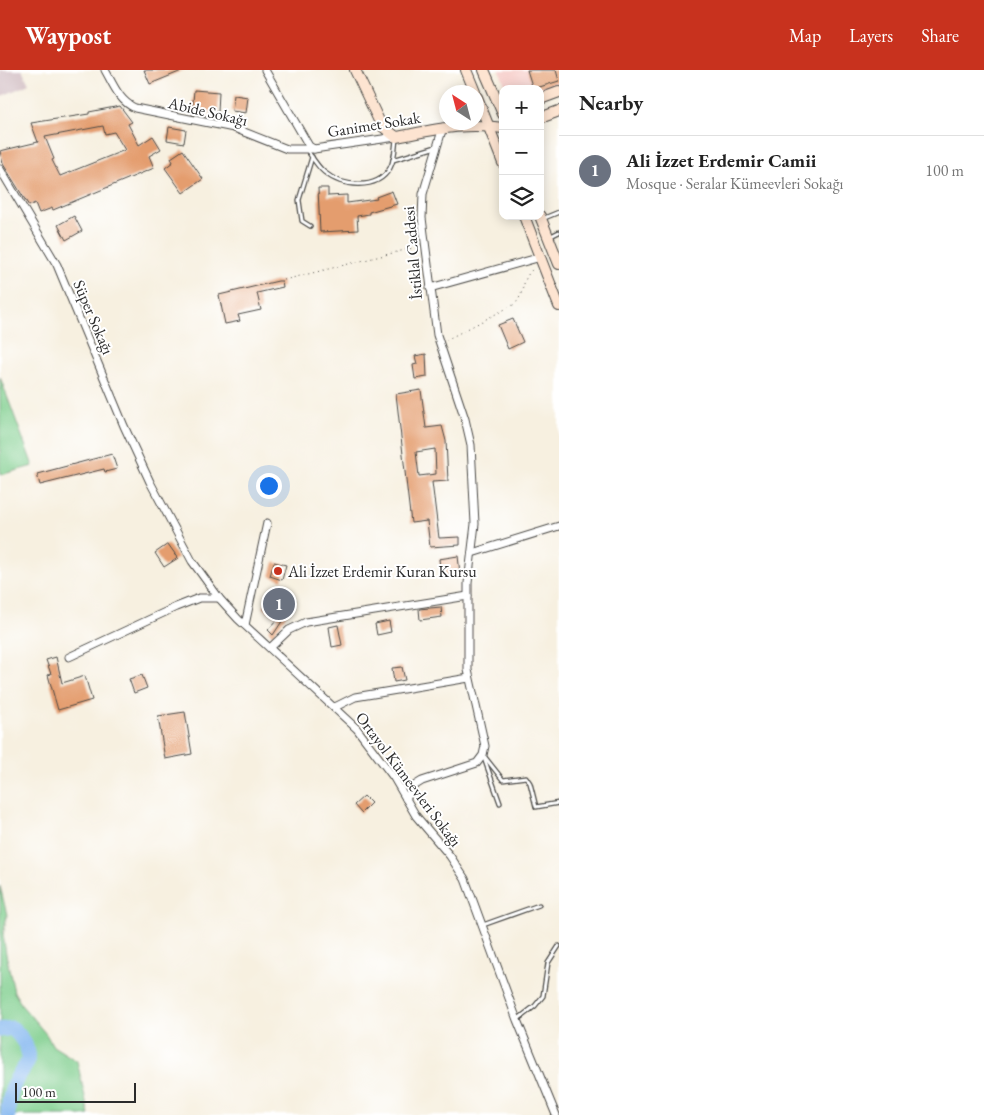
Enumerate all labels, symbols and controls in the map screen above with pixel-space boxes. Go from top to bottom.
text: Waypost [25,20,111,51]
text: Map [789,24,821,47]
text: Layers [849,24,893,47]
text: Share [921,24,959,47]
north arrow [439,85,484,130]
map controls [499,85,544,220]
button: + [499,85,544,130]
text: Nearby [579,89,643,116]
street label: Abide Sokağı [165,92,250,131]
street label: Ganimet Sokak [326,107,423,142]
button: − [499,130,544,175]
text: Ali İzzet Erdemir Camii [626,148,816,173]
text: 1 [591,160,599,181]
text: 100 m [925,160,964,181]
text: Mosque · Seralar Kümeevleri Sokağı [626,173,844,194]
button: layers [499,175,544,220]
street label: İstiklal Caddesi [398,205,427,300]
street label: Süper Sokağı [68,277,119,358]
your location [256,473,282,499]
place label: Ali İzzet Erdemir Kuran Kursu [287,561,477,582]
marker: Ali İzzet Erdemir Kuran Kursu [272,565,284,577]
pin: 1 [263,585,295,623]
street label: Ortayol Kümeevleri Sokağı [351,708,466,851]
scale bar [15,1080,136,1103]
text: 100 m [22,1083,56,1101]

